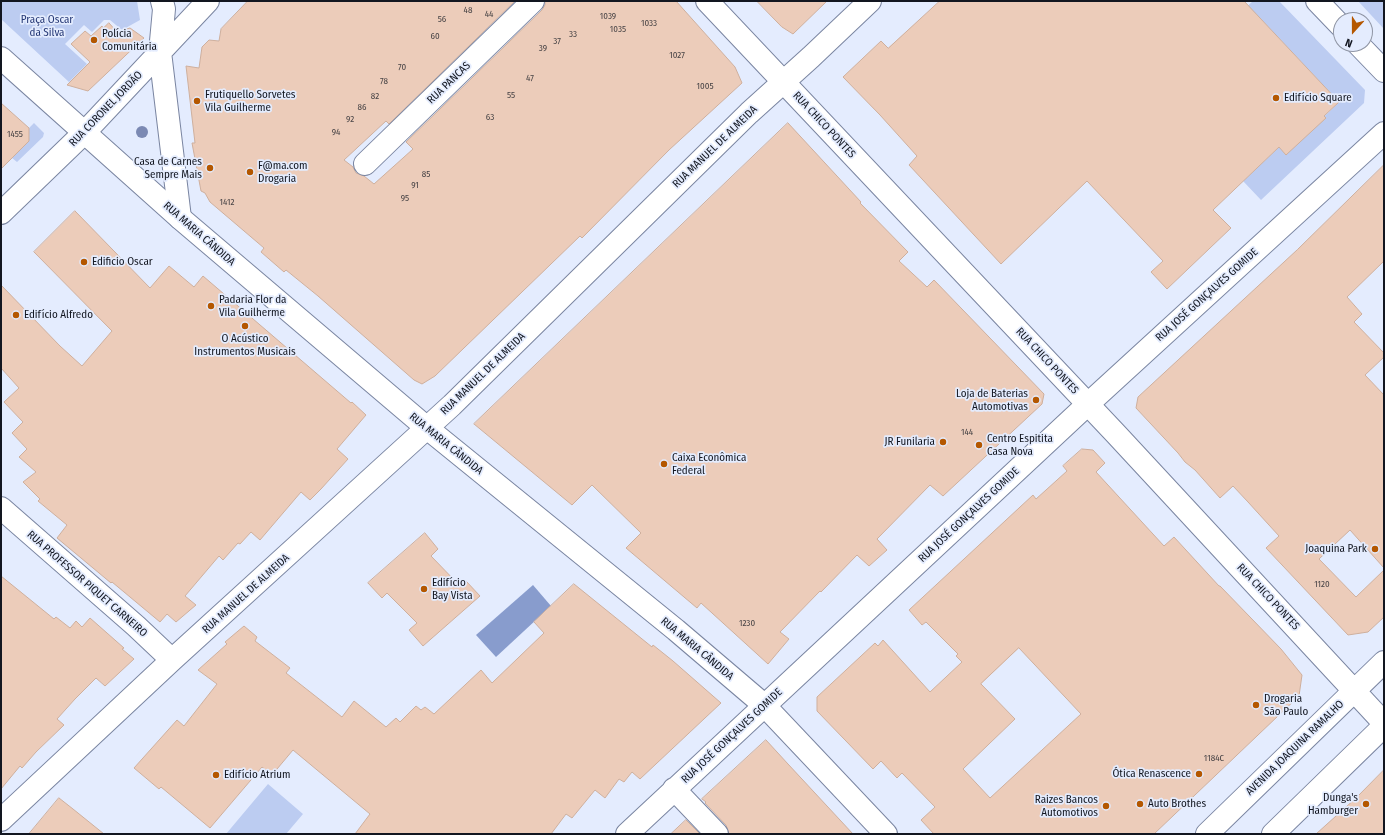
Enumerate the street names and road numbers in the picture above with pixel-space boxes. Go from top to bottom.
street label: RUA PANCAS [425,59,473,107]
street label: RUA CORONEL JORDÃO [67,69,145,149]
street label: RUA CHICO PONTES [790,89,858,161]
street label: RUA MANUEL DE ALMEIDA [670,103,760,191]
street label: RUA MARIA CÂNDIDA [160,199,238,269]
street label: RUA JOSÉ GONÇALVES GOMIDE [1153,246,1261,344]
street label: RUA CHICO PONTES [1013,325,1081,397]
street label: RUA MANUEL DE ALMEIDA [438,330,528,418]
street label: RUA MARIA CÂNDIDA [407,410,485,478]
street label: RUA JOSÉ GONÇALVES GOMIDE [916,465,1022,565]
street label: RUA PROFESSOR PIQUET CARNEIRO [24,528,150,640]
street label: RUA MANUEL DE ALMEIDA [200,551,292,637]
street label: RUA CHICO PONTES [1234,561,1302,633]
street label: RUA MARIA CÂNDIDA [658,615,736,683]
street label: RUA JOSÉ GONÇALVES GOMIDE [679,686,785,786]
street label: AVENIDA JOAQUINA RAMALHO [1243,698,1347,798]

